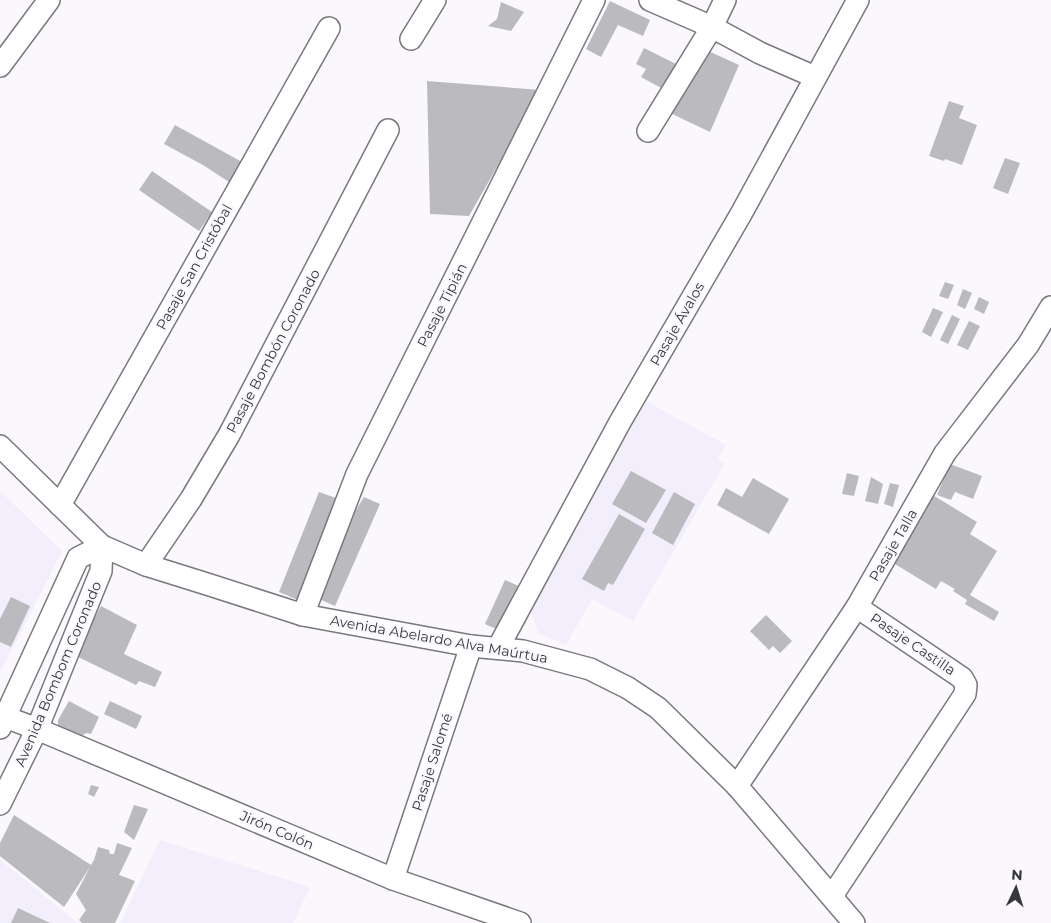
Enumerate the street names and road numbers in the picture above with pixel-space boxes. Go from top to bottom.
street label: Pasaje San Cristóbal [152,201,236,333]
street label: Pasaje Tipián [413,260,471,350]
street label: Pasaje Bombón Coronado [222,266,324,436]
street label: Pasaje Ávalos [646,279,708,369]
street label: Pasaje Talla [865,505,921,585]
street label: Avenida Bombom Coronado [11,578,105,769]
street label: Pasaje Castilla [867,609,959,679]
street label: Avenida Abelardo Alva Maúrtua [329,611,549,667]
street label: Pasaje Salomé [408,711,456,813]
street label: Jirón Colón [236,806,317,854]

